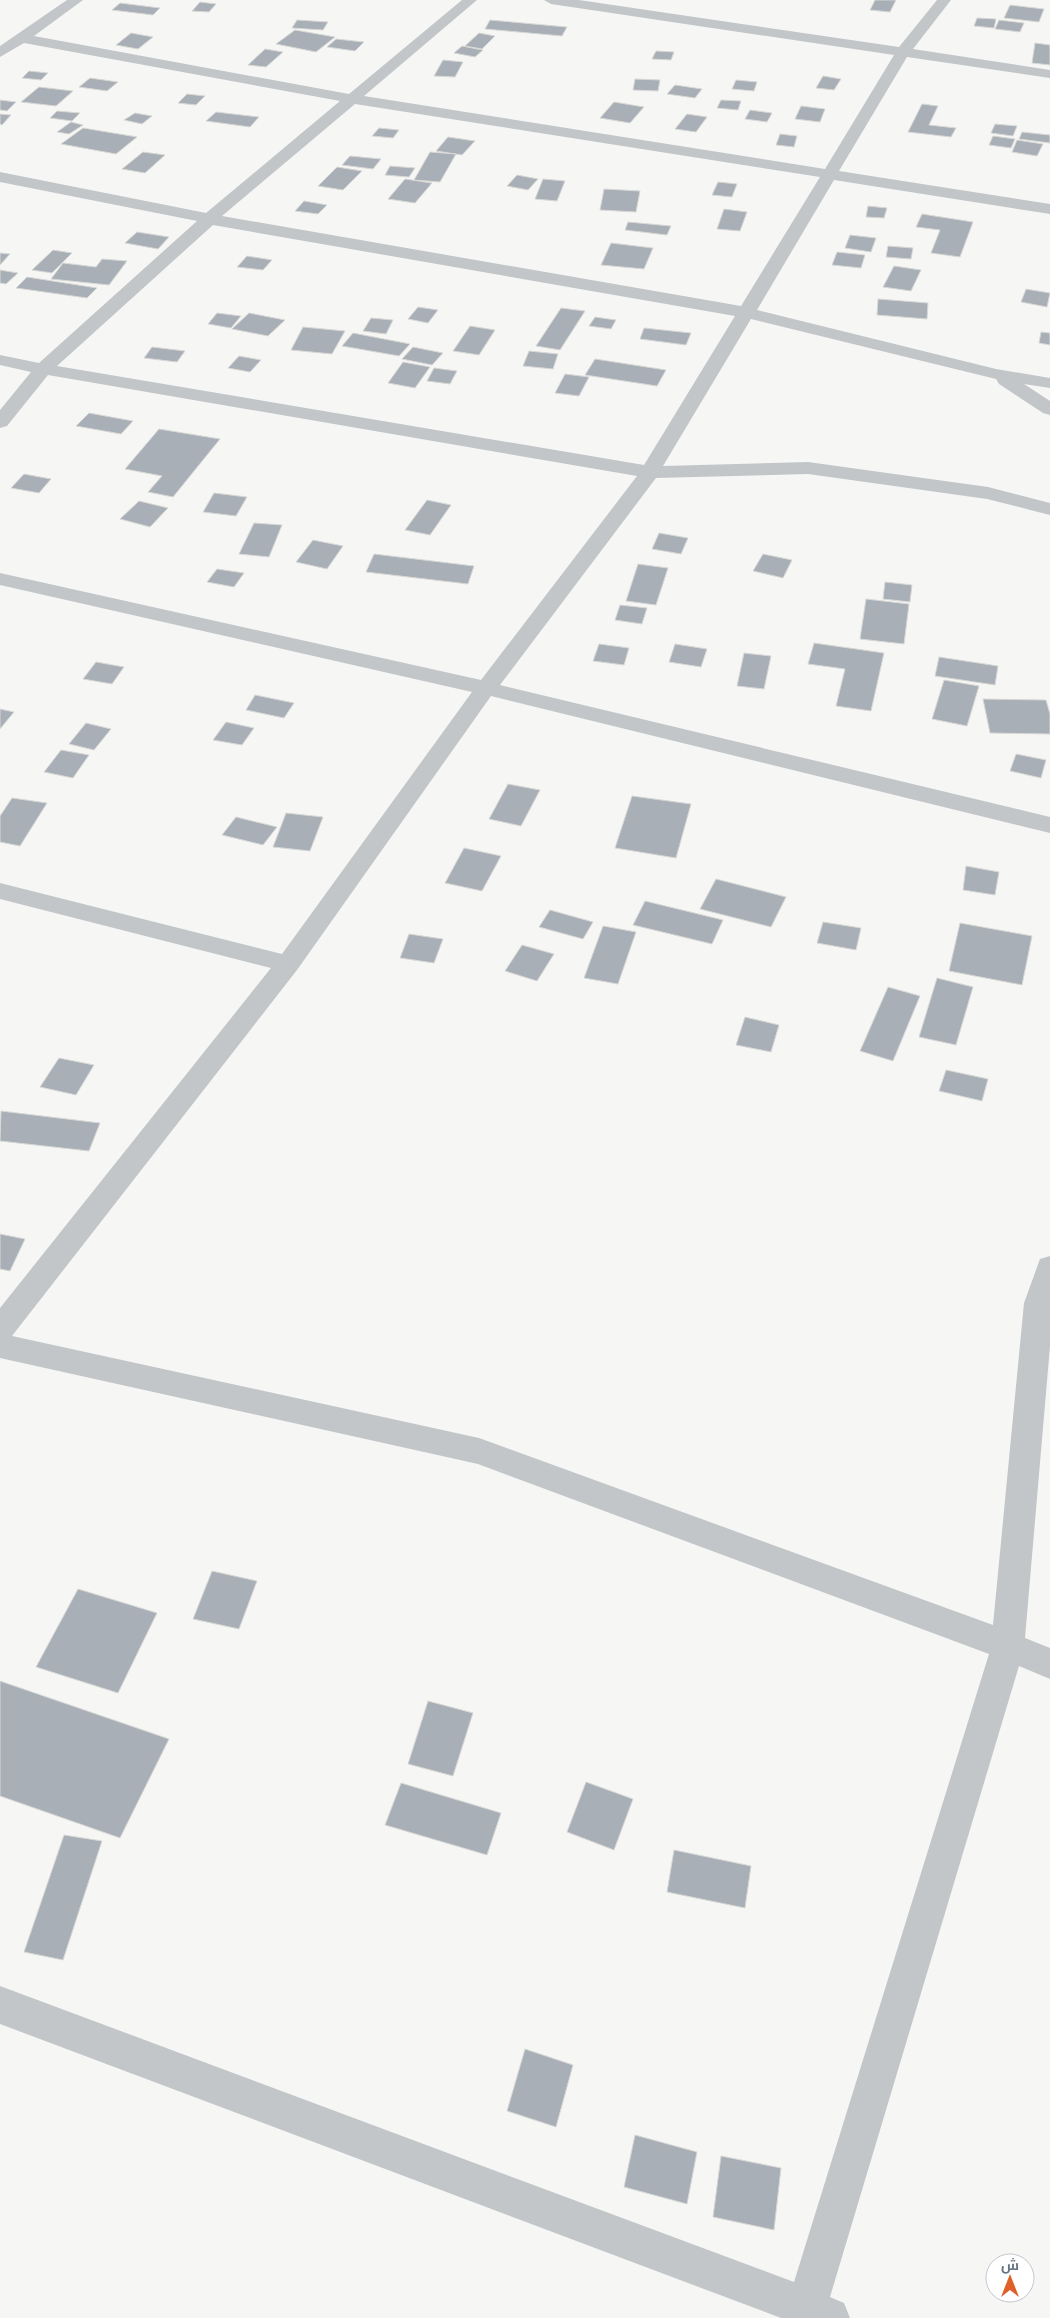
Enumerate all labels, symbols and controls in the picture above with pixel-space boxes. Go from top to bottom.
north arrow [985,2253,1035,2303]
text: ش [1001,2257,1019,2274]

